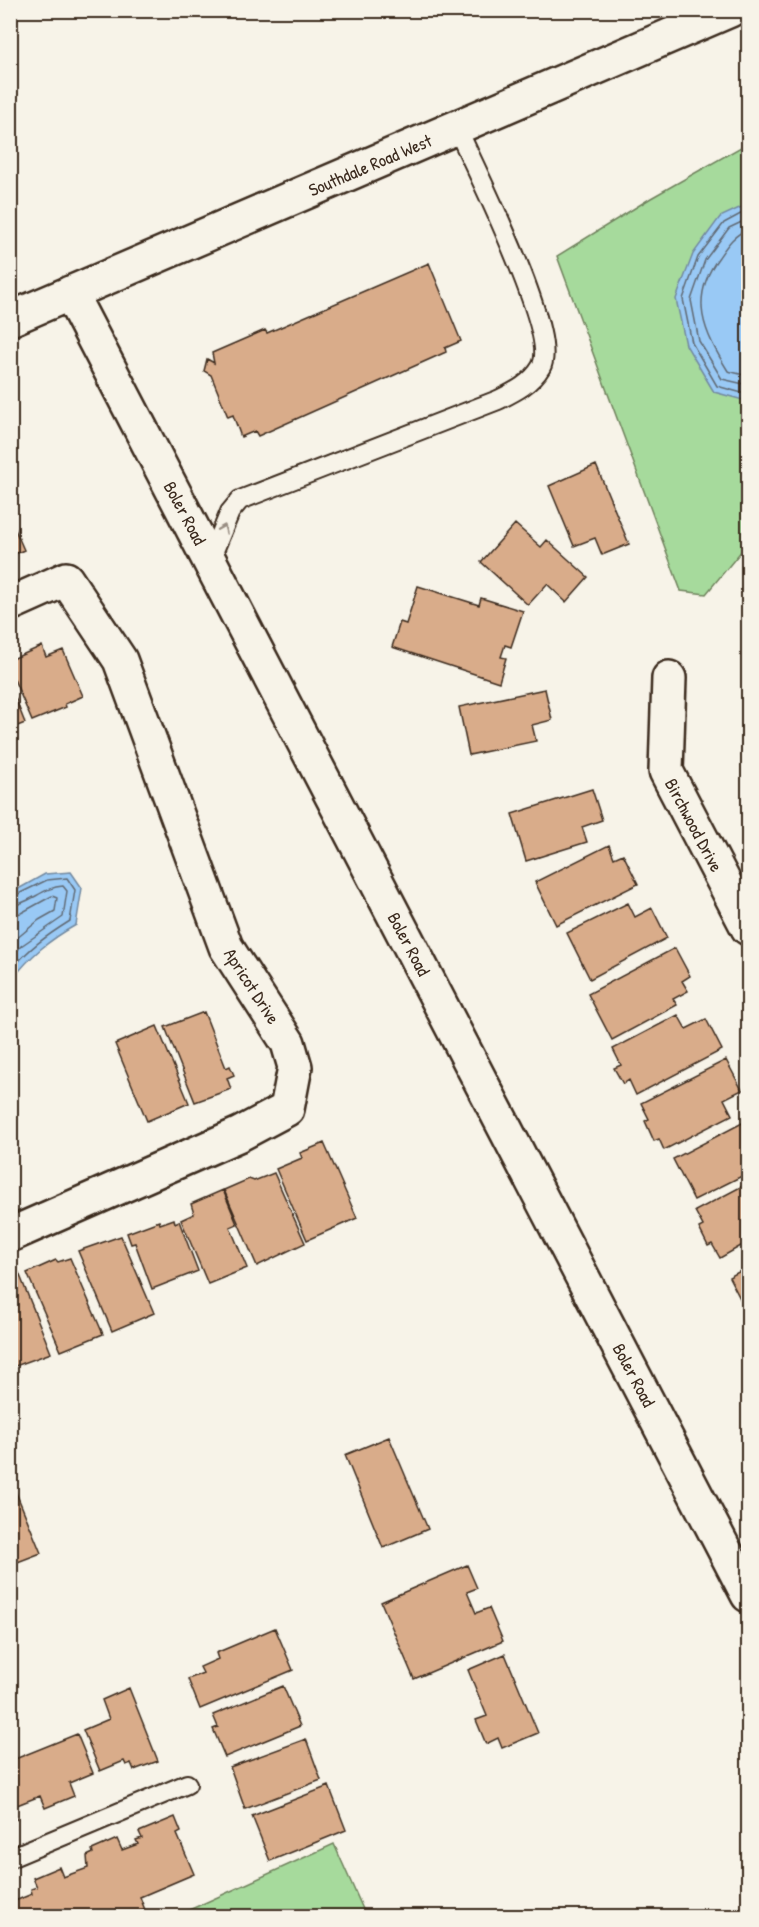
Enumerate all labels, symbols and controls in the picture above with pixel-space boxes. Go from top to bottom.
street label: Southdale Road West [305,127,436,202]
street label: Boler Road [158,477,212,549]
one-way arrow [216,524,228,535]
street label: Birchwood Drive [659,774,729,876]
street label: Boler Road [382,908,436,980]
street label: Apricot Drive [218,943,286,1029]
street label: Boler Road [607,1339,661,1411]

